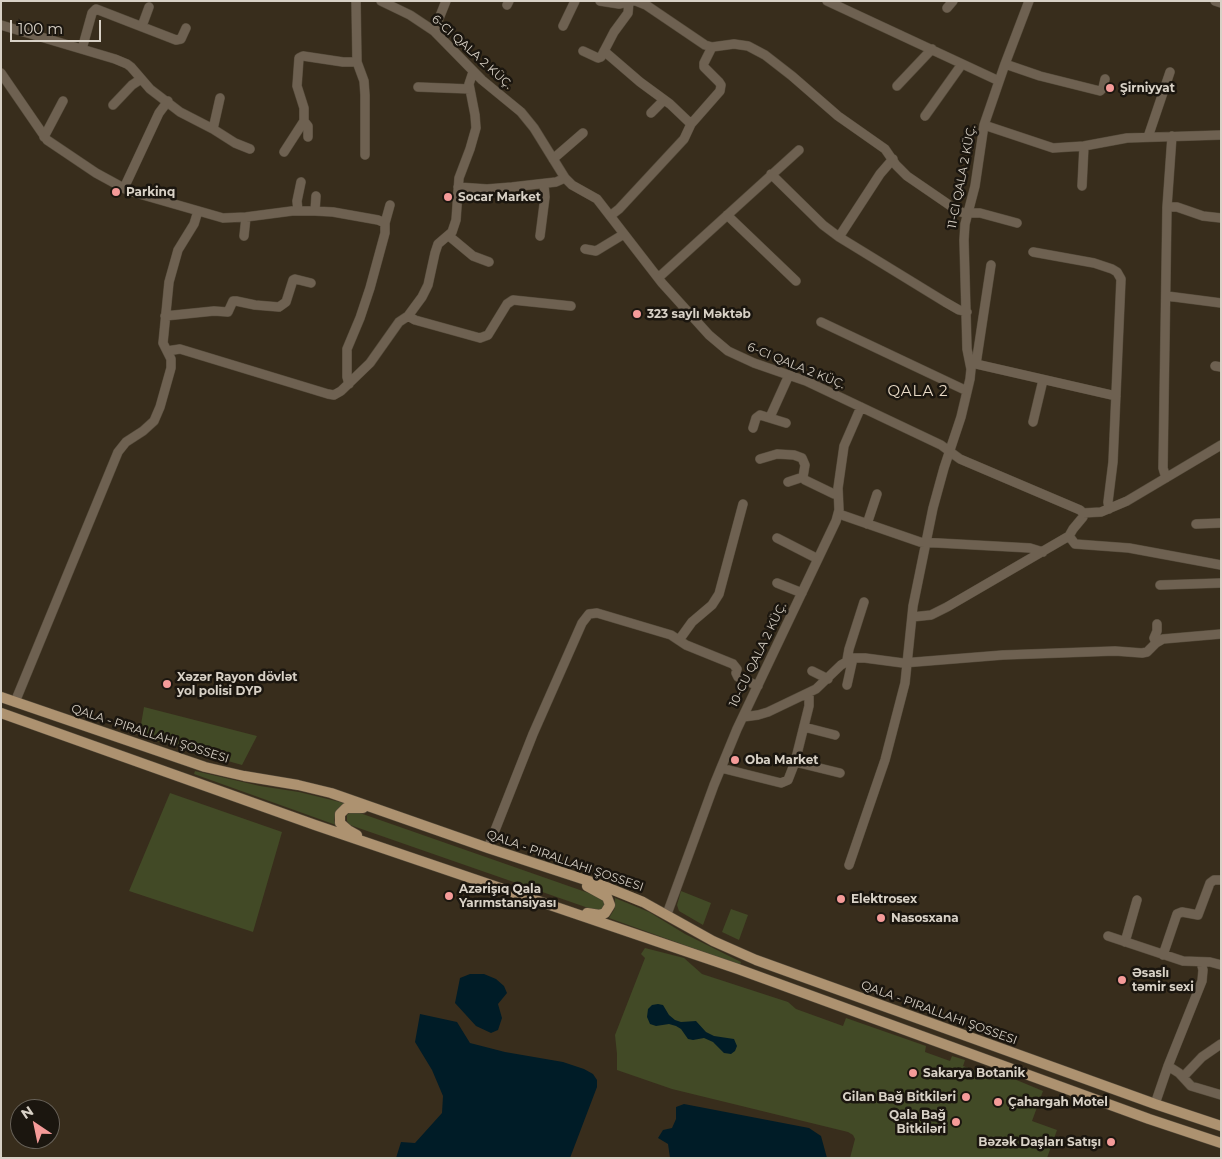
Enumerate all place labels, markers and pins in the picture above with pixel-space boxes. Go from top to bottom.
place label: Şirniyyat [1120,81,1175,95]
marker: Şirniyyat [1104,82,1116,94]
place label: Parkinq [126,185,175,199]
marker: Parkinq [110,186,122,198]
place label: Socar Market [458,190,541,204]
marker: Socar Market [442,191,454,203]
place label: 323 saylı Məktəb [647,307,751,321]
marker: 323 saylı Məktəb [631,308,643,320]
place label: Xəzər Rayon dövlət yol polisi DYP [177,670,297,698]
marker: Xəzər Rayon dövlət yol polisi DYP [161,678,173,690]
place label: Oba Market [745,753,818,767]
marker: Oba Market [729,754,741,766]
place label: Azərişıq Qala Yarımstansiyası [459,882,556,910]
marker: Azərişıq Qala Yarımstansiyası [443,890,455,902]
place label: Elektrosex [851,892,917,906]
marker: Elektrosex [835,893,847,905]
place label: Nasosxana [891,911,959,925]
marker: Nasosxana [875,912,887,924]
place label: Əsaslı təmir sexi [1132,966,1194,994]
marker: Əsaslı təmir sexi [1116,974,1128,986]
place label: Sakarya Botanik [923,1066,1025,1080]
marker: Sakarya Botanik [907,1067,919,1079]
place label: Gilan Bağ Bitkiləri [843,1090,956,1104]
marker: Gilan Bağ Bitkiləri [960,1091,972,1103]
place label: Çahargah Motel [1008,1095,1108,1109]
marker: Çahargah Motel [992,1096,1004,1108]
place label: Qala Bağ Bitkiləri [889,1108,946,1136]
marker: Qala Bağ Bitkiləri [950,1116,962,1128]
place label: Bəzək Daşları Satışı [978,1135,1101,1149]
marker: Bəzək Daşları Satışı [1105,1136,1117,1148]

